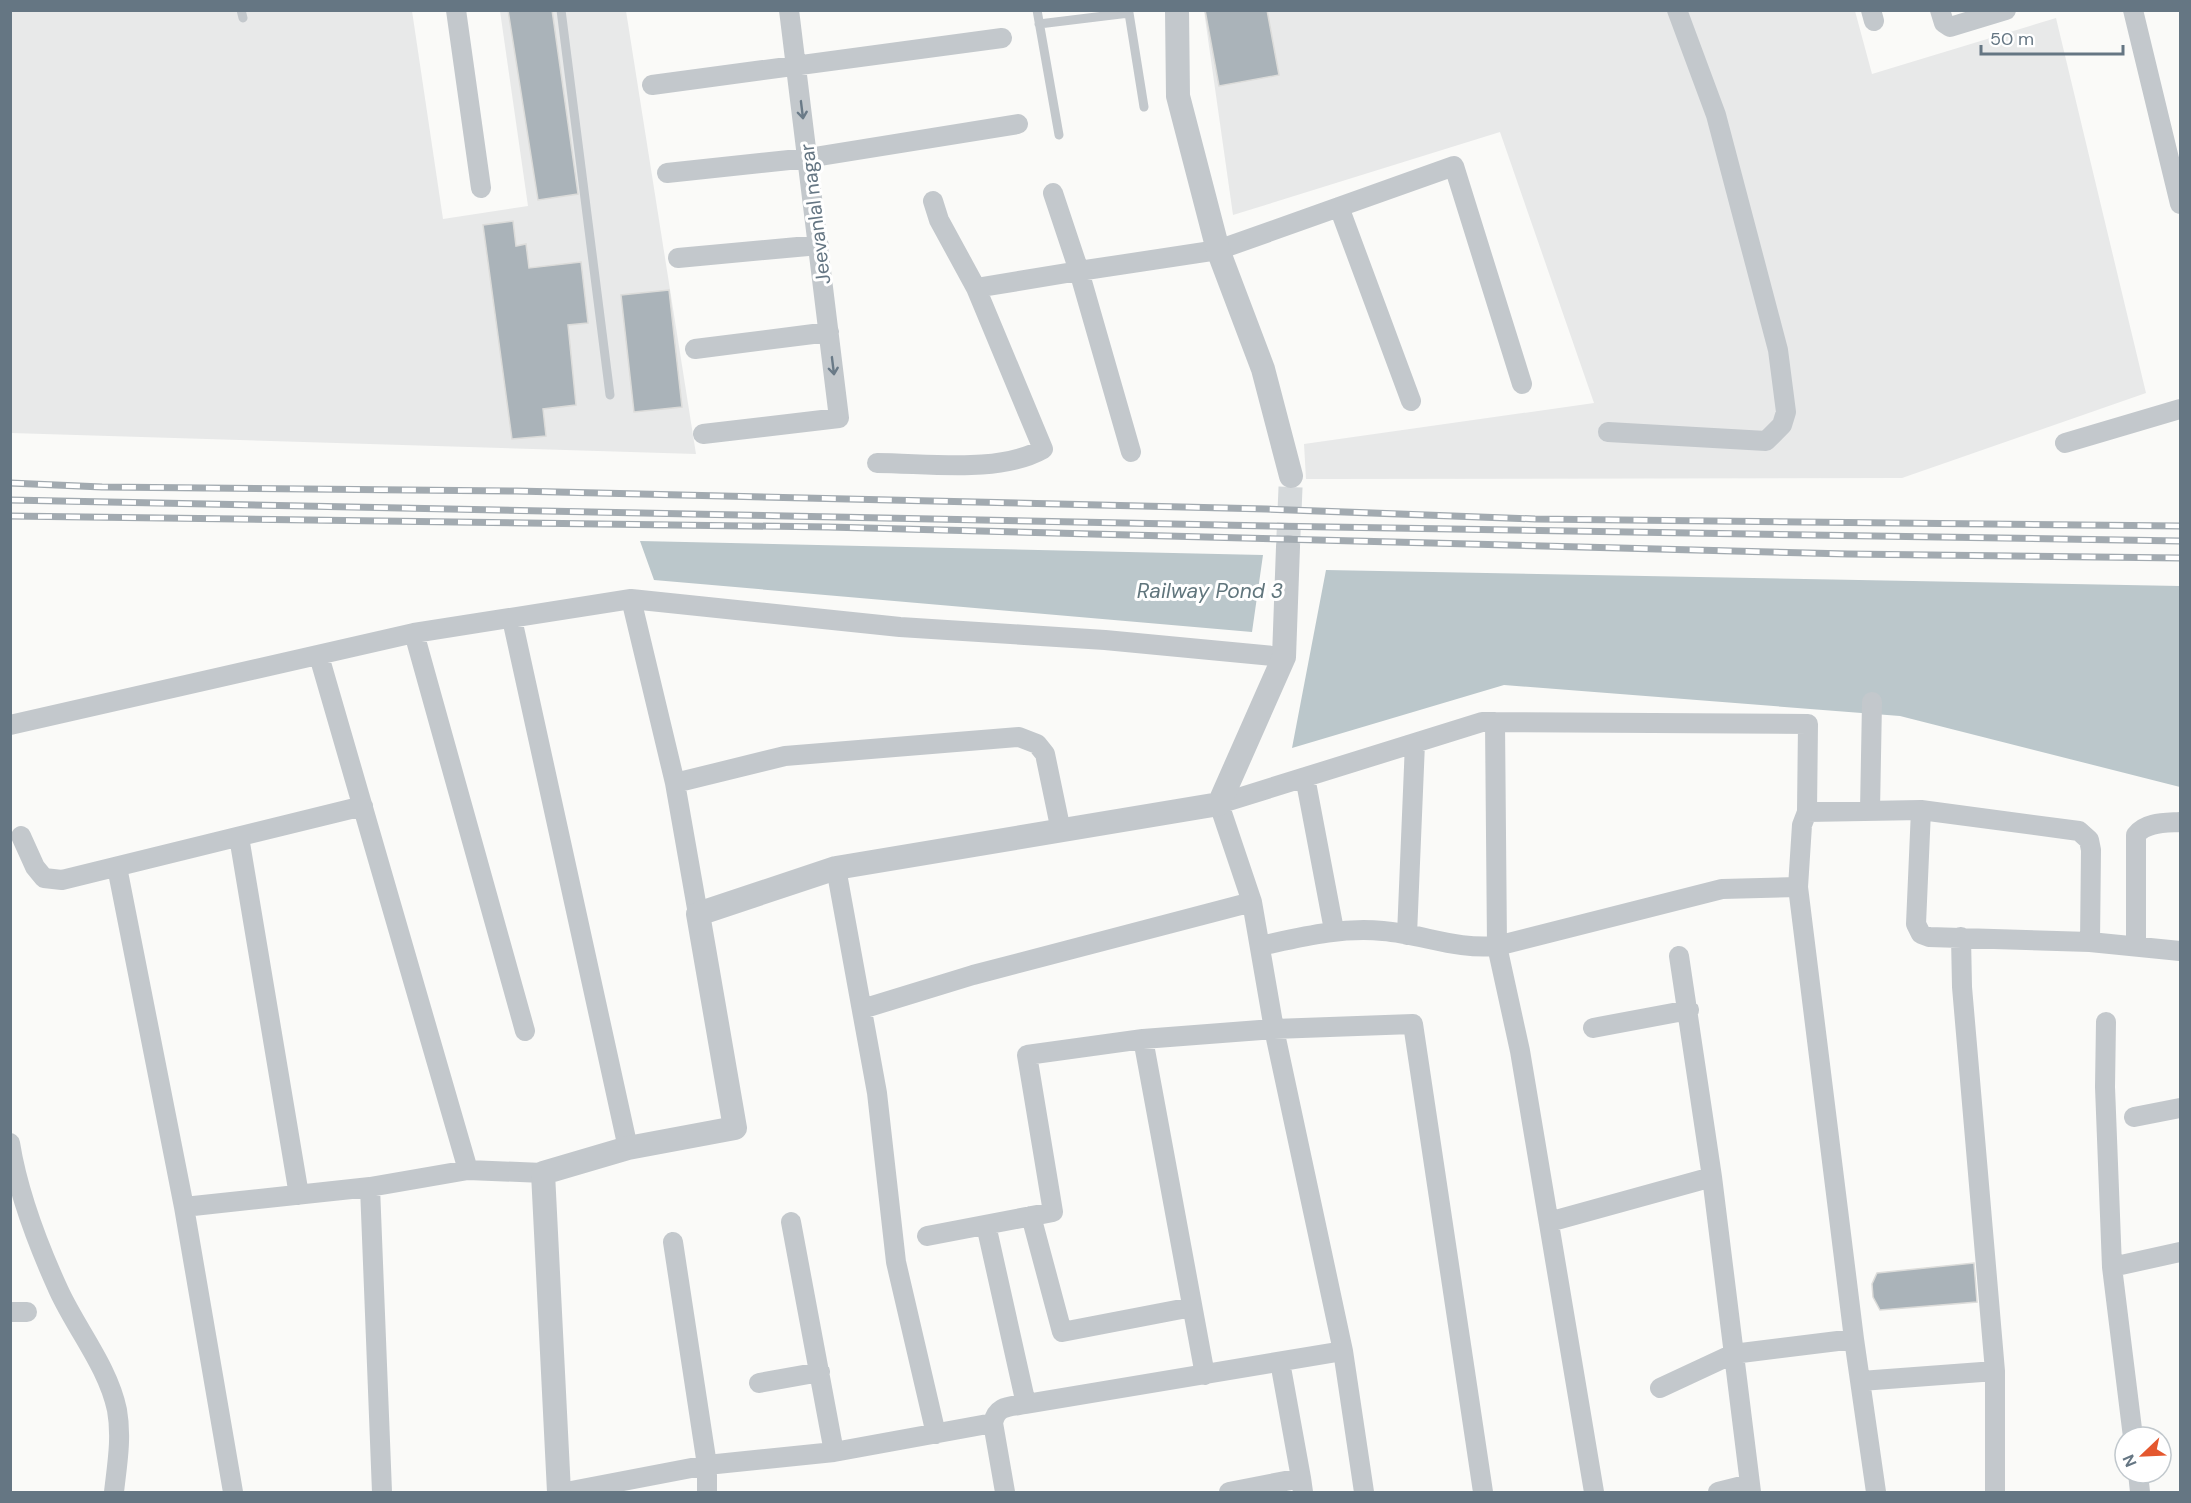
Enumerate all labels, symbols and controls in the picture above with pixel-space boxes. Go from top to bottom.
scale bar [1981,18,2124,56]
text: 50 m [1990,27,2034,51]
one-way arrow [797,100,808,120]
street label: Jeevanlal nagar [793,142,837,286]
one-way arrow [828,356,839,376]
water label: Railway Pond 3 [1137,577,1283,605]
north arrow [2113,1425,2173,1485]
text: N [2118,1451,2142,1470]

